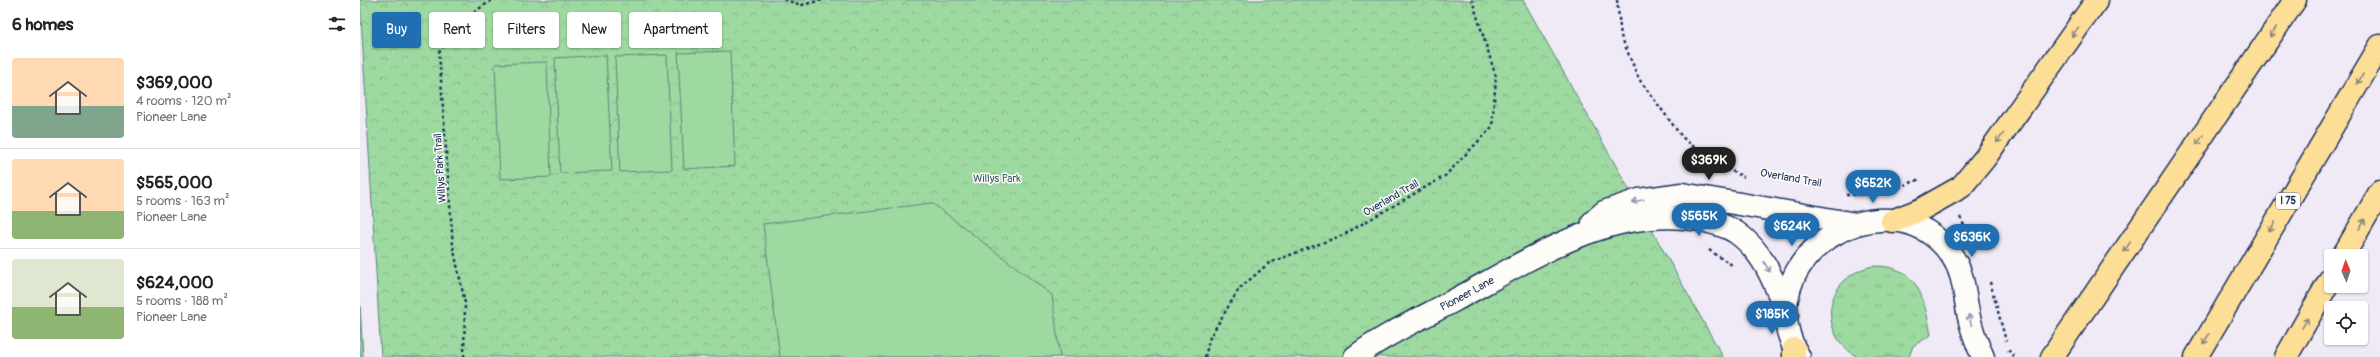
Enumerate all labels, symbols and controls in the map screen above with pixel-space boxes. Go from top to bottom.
chip: Buy [372,12,421,48]
chip: Rent [429,12,485,48]
chip: Filters [493,12,559,48]
chip: New [567,12,621,48]
chip: Apartment [629,12,722,48]
icon: filters [326,13,348,35]
text: 6 homes [12,14,73,35]
one-way arrow [2071,26,2079,37]
one-way arrow [2269,26,2277,37]
text: $369,000 [136,72,213,93]
one-way arrow [2356,73,2364,85]
icon: home [44,74,92,122]
text: 4 rooms · 120 m² [136,93,231,109]
text: Pioneer Lane [136,109,207,125]
one-way arrow [1995,132,2004,143]
street label: Willys Park Trail [431,133,449,203]
one-way arrow [2196,134,2204,145]
pin: $369K [1681,147,1737,181]
text: $369K [1691,152,1727,168]
street label: Overland Trail [1759,166,1823,190]
pin: $652K [1845,170,1901,204]
text: $565,000 [136,172,213,193]
park label: Willys Park [973,172,1021,185]
icon: home [44,175,92,223]
text: $652K [1855,175,1891,191]
street label: Overland Trail [1361,177,1421,219]
text: 5 rooms · 163 m² [136,193,230,209]
road number: I 75 [2276,193,2300,209]
one-way arrow [1632,197,1645,205]
pin: $565K [1671,203,1727,237]
text: $565K [1681,208,1717,224]
text: Pioneer Lane [136,209,207,225]
pin: $624K [1764,213,1820,247]
text: $624K [1773,218,1811,234]
one-way arrow [2358,218,2366,230]
one-way arrow [2268,221,2276,233]
pin: $636K [1944,224,2000,258]
text: $636K [1953,229,1991,245]
one-way arrow [2123,241,2131,252]
north arrow [2324,249,2368,293]
map controls [2324,249,2368,345]
one-way arrow [1763,261,1771,273]
text: $624,000 [136,272,214,293]
street label: Pioneer Lane [1438,273,1497,313]
icon: home [44,275,92,323]
text: 5 rooms · 188 m² [136,293,228,309]
pin: $185K [1744,301,1800,335]
button: locate [2324,301,2368,345]
text: $185K [1755,306,1789,322]
text: Pioneer Lane [136,309,207,325]
one-way arrow [1966,314,1973,327]
one-way arrow [2302,317,2310,329]
one-way arrow [2202,333,2210,345]

